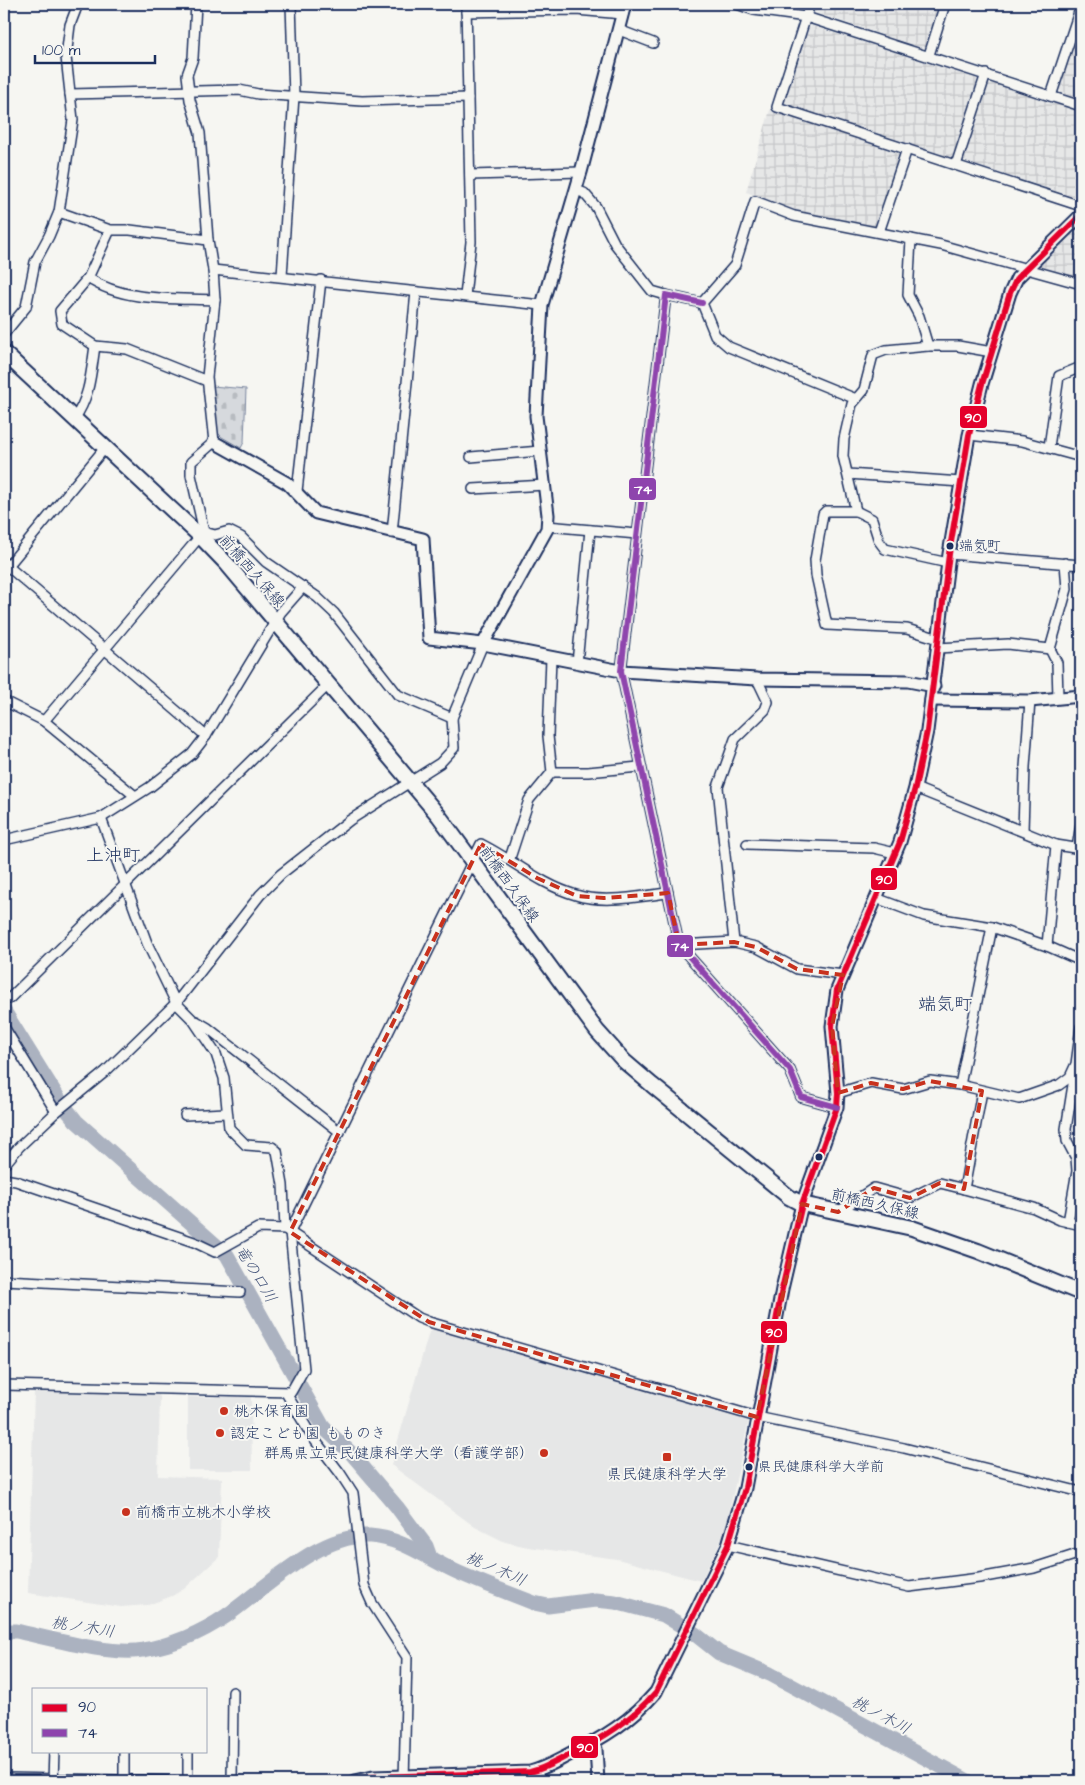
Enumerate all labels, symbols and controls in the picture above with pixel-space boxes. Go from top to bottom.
scale bar [35,32,155,64]
text: 100 m [42,40,81,61]
line badge: 90 [959,405,988,429]
text: 90 [965,408,982,428]
line badge: 74 [628,477,657,501]
text: 74 [633,480,653,500]
street label: 前橋西久保線 [215,530,289,612]
place label: 端気町 [959,536,1001,556]
marker: 端気町 [945,541,955,551]
street label: 前橋西久保線 [474,841,544,927]
district label: 上沖町 [86,843,140,868]
line badge: 90 [870,867,898,891]
text: 90 [876,870,893,890]
line badge: 74 [666,934,694,958]
text: 74 [670,937,690,957]
district label: 端気町 [918,992,972,1017]
unlabelled marker [814,1152,824,1162]
street label: 前橋西久保線 [829,1184,921,1224]
water label: 竜の口川 [230,1241,282,1307]
line badge: 90 [760,1320,788,1344]
text: 90 [766,1323,783,1343]
place label: 桃木保育園 [234,1401,309,1422]
marker: 桃木保育園 [218,1405,230,1417]
place label: 認定こども園 もものき [230,1423,386,1444]
marker: 認定こども園 もものき [214,1427,226,1439]
place label: 群馬県立県民健康科学大学（看護学部） [264,1443,534,1464]
marker: 群馬県立県民健康科学大学（看護学部） [538,1447,550,1459]
marker: 県民健康科学大学 [661,1451,673,1463]
place label: 県民健康科学大学前 [758,1457,884,1477]
marker: 県民健康科学大学前 [744,1462,754,1472]
place label: 県民健康科学大学 [607,1464,727,1485]
place label: 前橋市立桃木小学校 [136,1502,271,1523]
marker: 前橋市立桃木小学校 [120,1506,132,1518]
water label: 桃ノ木川 [462,1546,530,1592]
water label: 桃ノ木川 [50,1611,116,1643]
legend [32,1688,208,1752]
water label: 桃ノ木川 [848,1690,914,1740]
text: 90 [78,1697,97,1718]
text: 74 [78,1723,97,1744]
line badge: 90 [570,1735,599,1759]
text: 90 [577,1738,594,1758]

